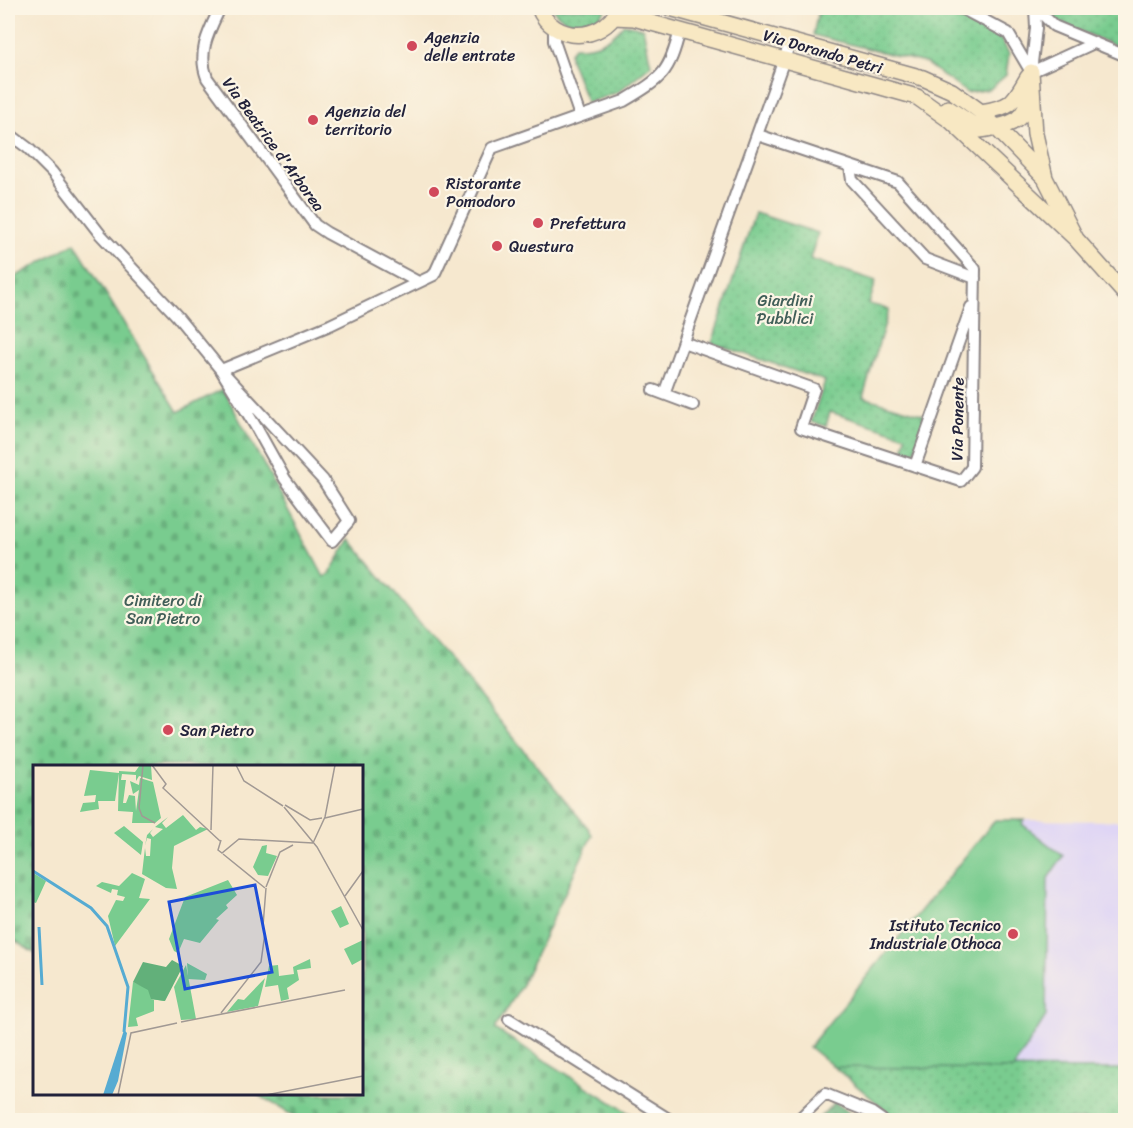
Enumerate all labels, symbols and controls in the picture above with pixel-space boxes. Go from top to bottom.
street label: Via Dorando Petri [760,21,886,83]
place label: Agenzia delle entrate [423,23,515,70]
marker: Agenzia delle entrate [405,39,419,53]
street label: Via Beatrice d'Arborea [215,71,333,218]
place label: Agenzia del territorio [324,97,406,144]
marker: Agenzia del territorio [306,113,320,127]
place label: Ristorante Pomodoro [446,169,521,216]
marker: Ristorante Pomodoro [427,185,441,199]
place label: Prefettura [550,209,626,238]
marker: Prefettura [531,216,545,230]
place label: Questura [509,232,574,261]
marker: Questura [490,239,504,253]
park label: Giardini Pubblici [757,286,814,333]
street label: Via Ponente [942,377,973,461]
park label: Cimitero di San Pietro [124,586,202,633]
place label: San Pietro [180,716,254,745]
marker: San Pietro [161,723,175,737]
inset map [33,765,363,1095]
place label: Istituto Tecnico Industriale Othoca [869,911,1001,958]
marker: Istituto Tecnico Industriale Othoca [1006,927,1020,941]

